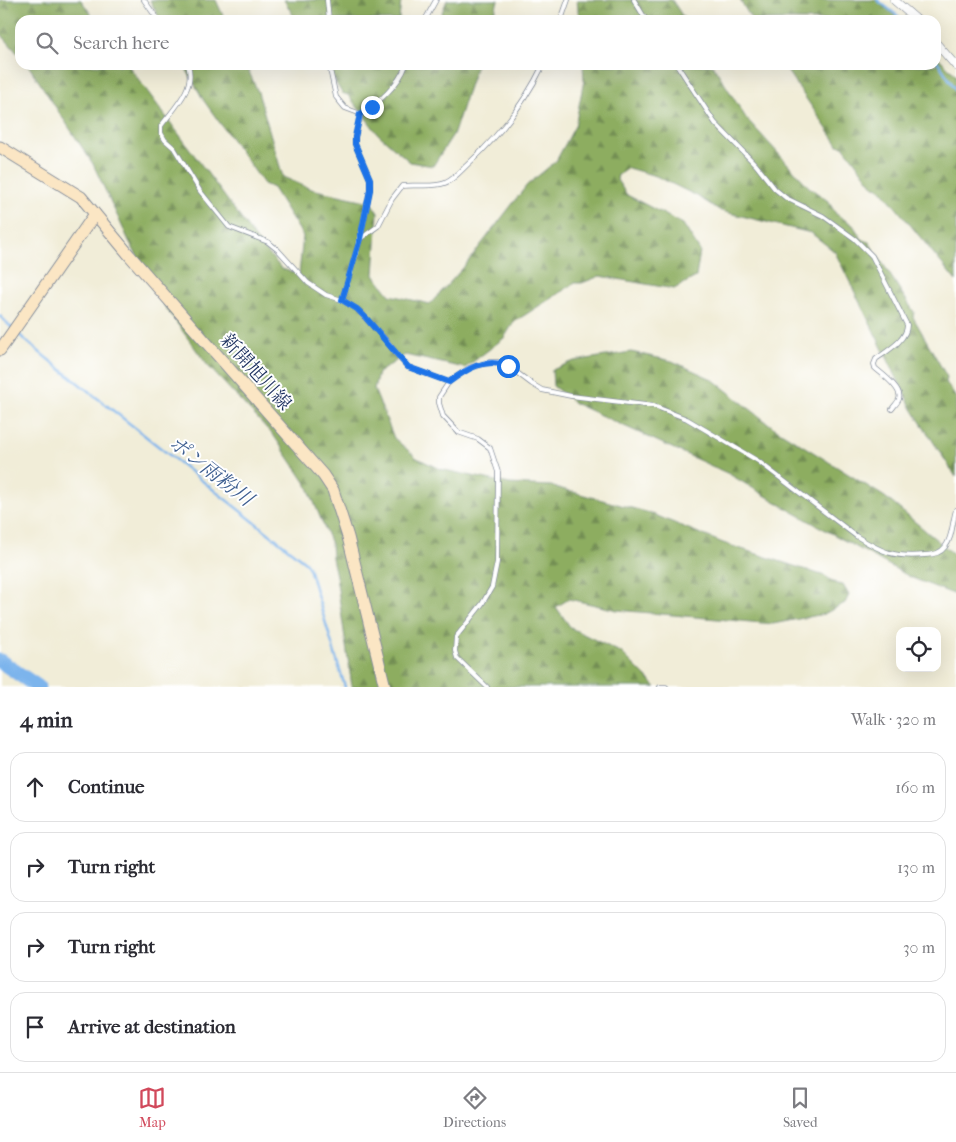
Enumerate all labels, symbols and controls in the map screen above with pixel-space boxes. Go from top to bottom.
search box [15,15,941,70]
icon: search [33,29,61,57]
text: Search here [73,32,169,54]
route end [361,96,384,119]
street label: 新開旭川線 [216,329,296,415]
route start [497,355,520,378]
water label: ポン雨粉川 [165,431,259,512]
map controls [896,627,941,672]
button: locate [896,627,941,672]
text: 4 min [20,708,73,732]
text: Walk · 320 m [851,710,936,729]
icon: ahead [21,773,49,801]
text: Continue [68,776,144,798]
text: 160 m [895,778,935,797]
icon: right [21,853,49,881]
text: Turn right [68,856,155,878]
text: 130 m [897,858,935,877]
icon: right [21,933,49,961]
text: Turn right [68,936,155,958]
text: 30 m [903,938,935,957]
icon: arrive [21,1013,49,1041]
text: Arrive at destination [68,1016,236,1038]
tab: Map [138,1084,166,1131]
tab: Directions [443,1084,506,1131]
tab: Saved [783,1084,818,1131]

